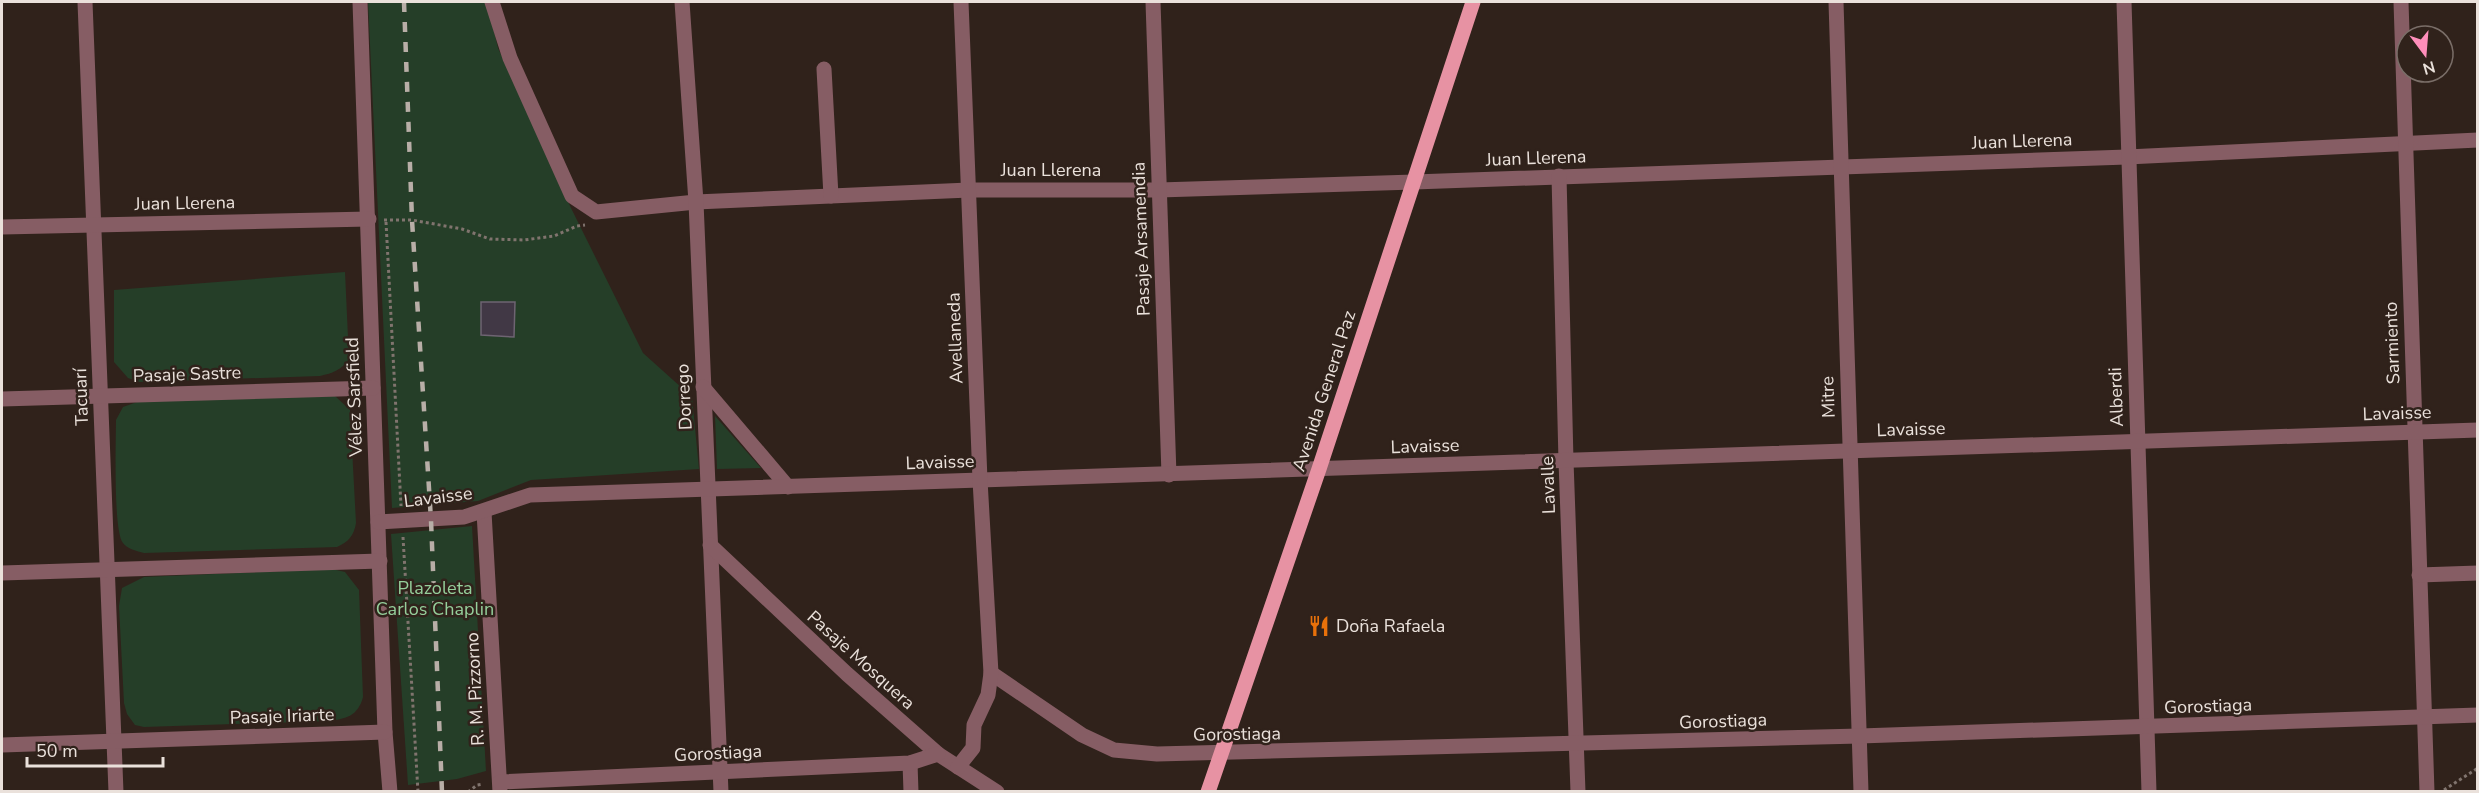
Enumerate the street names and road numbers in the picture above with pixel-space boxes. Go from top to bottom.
street label: Juan Llerena [1970,127,2073,155]
street label: Juan Llerena [1484,144,1587,172]
street label: Juan Llerena [1000,158,1101,182]
street label: Pasaje Arsamendia [1126,162,1156,316]
street label: Juan Llerena [134,190,235,216]
street label: Avellaneda [941,292,969,384]
street label: Sarmiento [2379,301,2405,385]
street label: Avenida General Paz [1287,308,1361,474]
street label: Vélez Sarsfield [340,337,368,458]
street label: Pasaje Sastre [132,360,242,388]
street label: Dorrego [670,363,698,431]
street label: Tacuarí [68,367,94,426]
street label: Alberdi [2103,367,2129,427]
street label: Mitre [1815,376,1841,418]
street label: Lavaisse [2362,400,2432,426]
street label: Lavaisse [1876,416,1946,442]
street label: Lavaisse [1390,433,1460,459]
street label: Lavaisse [905,449,975,475]
street label: Lavalle [1535,456,1561,514]
street label: Lavaisse [402,481,474,513]
street label: Pasaje Mosquera [802,605,920,715]
street label: R. M. Pizzorno [460,632,490,746]
street label: Gorostiaga [2164,692,2252,720]
street label: Pasaje Iriarte [229,702,335,730]
street label: Gorostiaga [1679,707,1767,735]
street label: Gorostiaga [1193,721,1281,747]
street label: Gorostiaga [673,739,763,767]

